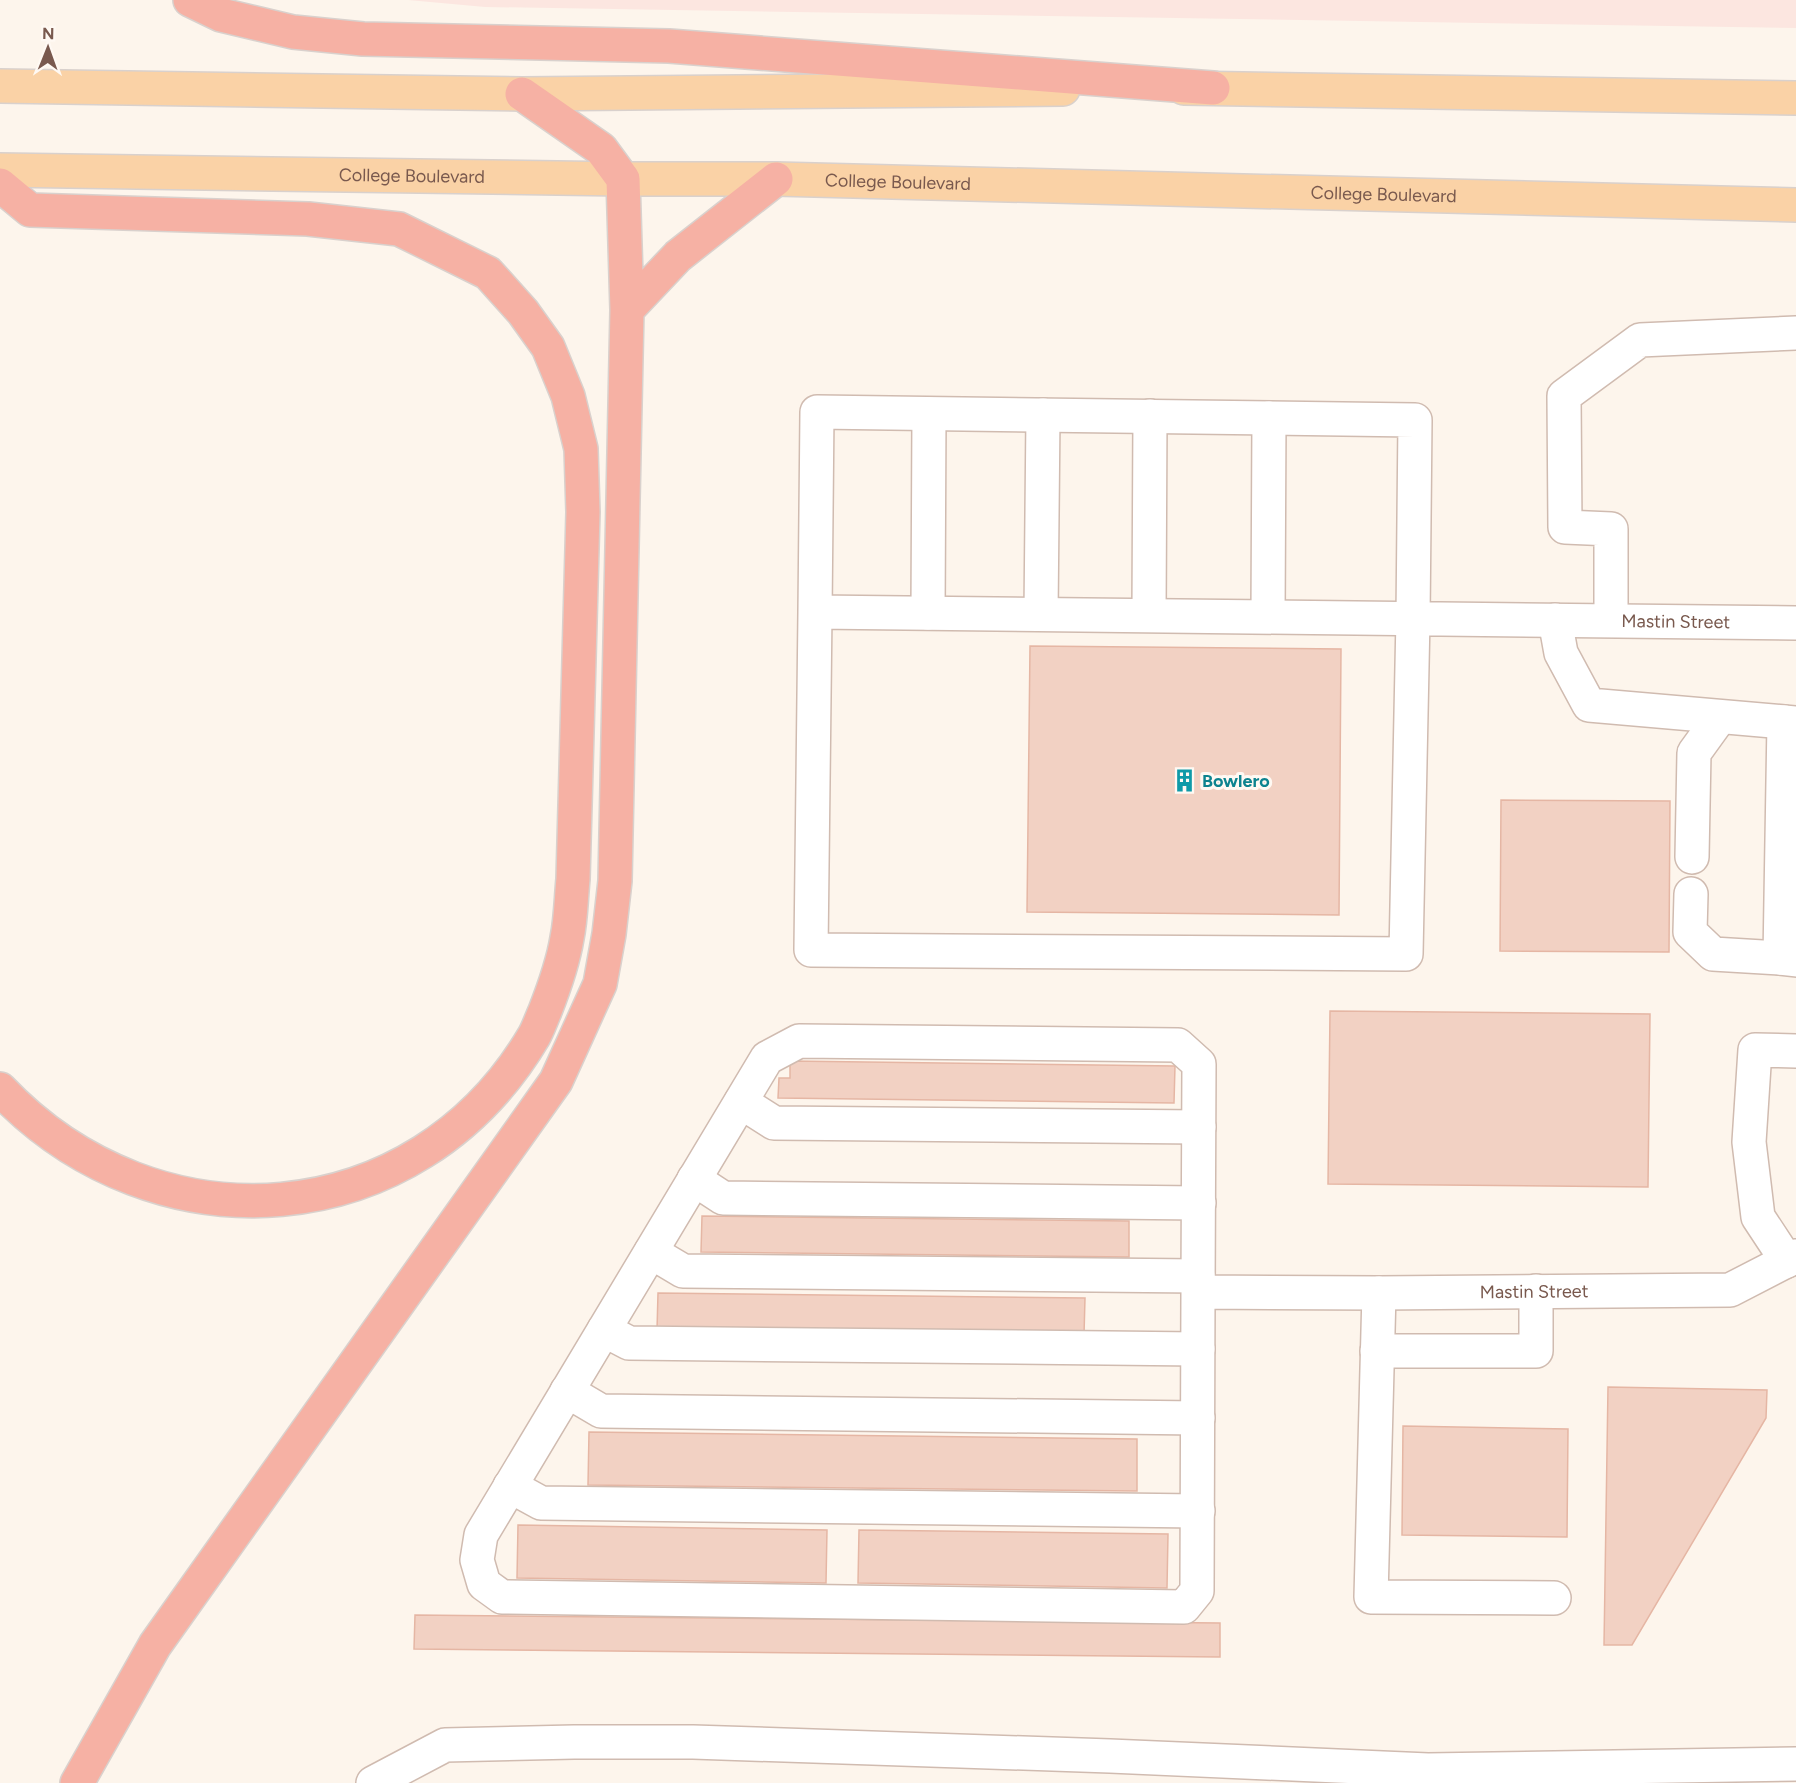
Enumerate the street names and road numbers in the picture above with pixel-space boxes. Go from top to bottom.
street label: College Boulevard [339,164,485,188]
street label: College Boulevard [825,169,971,195]
street label: College Boulevard [1310,182,1457,207]
street label: Mastin Street [1621,610,1730,633]
street label: Mastin Street [1480,1280,1589,1303]

